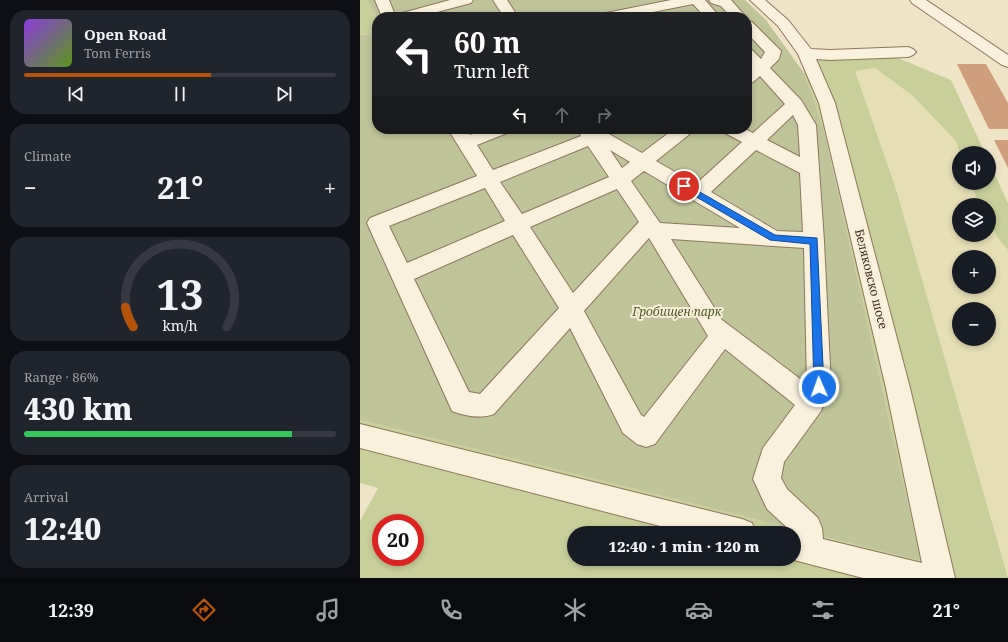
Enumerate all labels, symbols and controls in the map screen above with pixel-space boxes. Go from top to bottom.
text: 60 m [454,23,521,61]
text: Open Road [84,24,167,44]
icon: left [388,28,440,80]
text: Tom Ferris [84,44,151,62]
text: Turn left [454,59,529,83]
icon: previous [65,83,87,105]
icon: pause [169,83,191,105]
icon: next [273,83,295,105]
icon: left [509,104,531,126]
icon: ahead [551,104,573,126]
icon: right [593,104,615,126]
map controls [952,146,996,346]
button: sound [952,146,996,190]
text: Climate [24,147,71,165]
text: 21° [157,167,203,208]
pin [667,169,701,203]
text: − [24,172,37,202]
text: + [324,172,336,202]
icon: arrive [673,175,695,197]
button: layers [952,198,996,242]
street label: Беляковско шосе [851,227,892,331]
button: + [952,250,996,294]
text: 13 [156,266,204,322]
button: − [952,302,996,346]
park label: Гробищен парк [631,303,723,320]
text: km/h [162,316,198,335]
position arrow [798,366,840,408]
text: Range · 86% [24,368,98,386]
text: 430 km [24,388,133,429]
text: Arrival [24,488,68,506]
text: 12:40 [24,508,101,549]
speed limit sign: 20 [372,514,424,566]
text: 12:40 · 1 min · 120 m [608,536,760,556]
icon: directions [190,596,218,624]
icon: music [314,596,342,624]
icon: phone [437,596,465,624]
icon: climate [561,596,589,624]
icon: car [685,596,713,624]
icon: filters [809,596,837,624]
text: 12:39 [48,598,94,622]
text: 21° [933,598,960,622]

